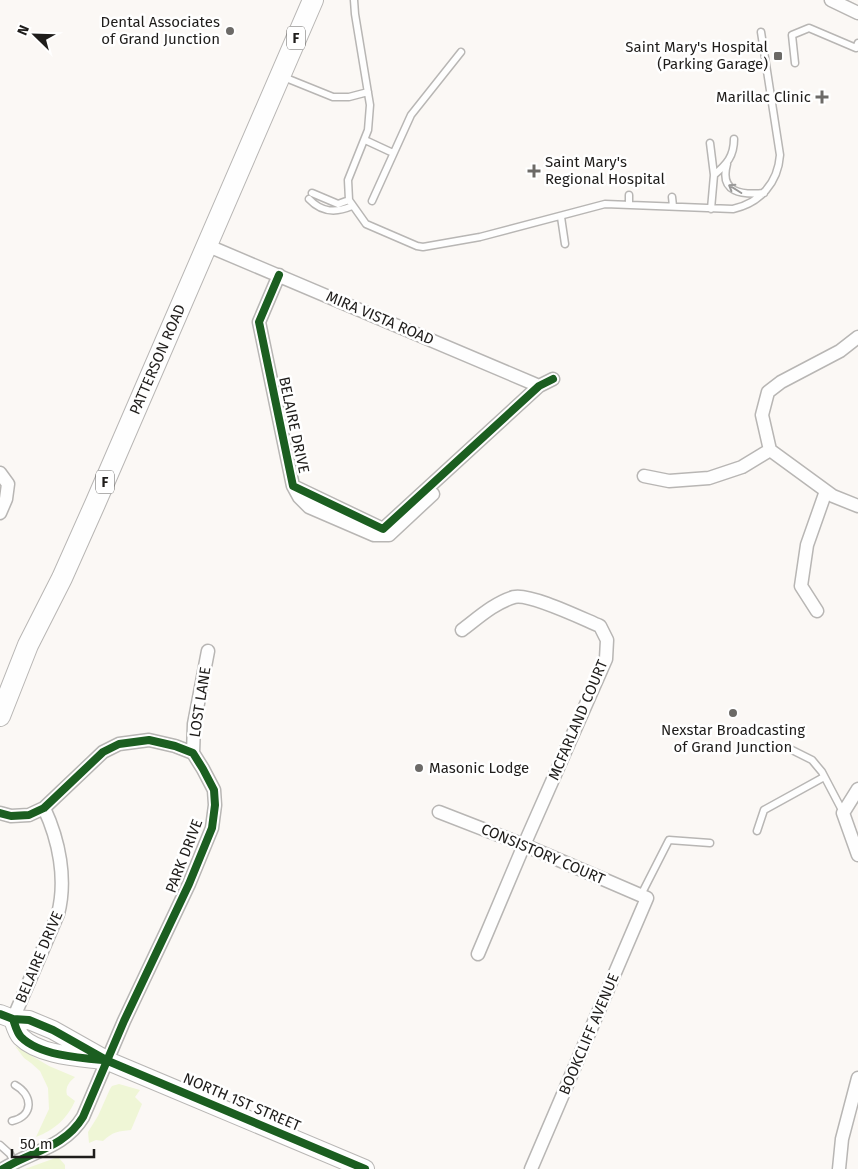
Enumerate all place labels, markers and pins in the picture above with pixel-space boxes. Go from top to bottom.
place label: Dental Associates of Grand Junction [101,13,220,48]
marker: Dental Associates of Grand Junction [224,25,236,37]
place label: Saint Mary's Hospital (Parking Garage) [625,38,769,73]
marker: Saint Mary's Hospital (Parking Garage) [772,50,784,62]
place label: Marillac Clinic [716,88,811,106]
marker: Marillac Clinic [815,90,829,104]
place label: Saint Mary's Regional Hospital [545,153,665,188]
marker: Saint Mary's Regional Hospital [527,164,541,178]
marker: Nexstar Broadcasting of Grand Junction [727,707,739,719]
place label: Nexstar Broadcasting of Grand Junction [661,721,805,756]
place label: Masonic Lodge [429,759,529,777]
marker: Masonic Lodge [413,762,425,774]

